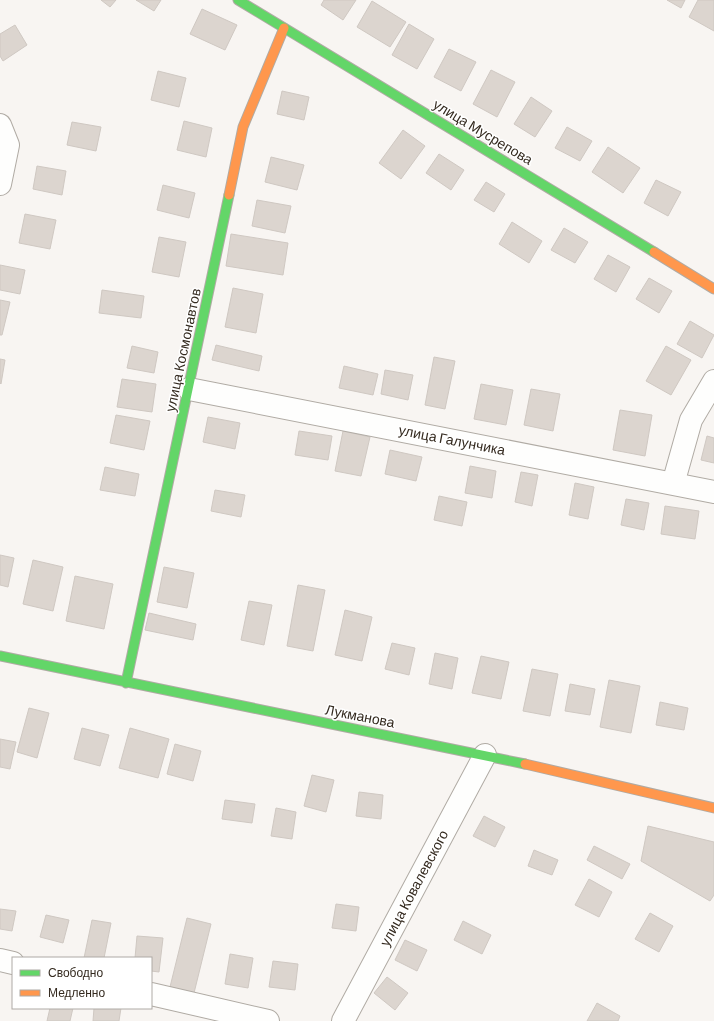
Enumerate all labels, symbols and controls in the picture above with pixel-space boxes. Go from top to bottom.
street label: улица Мусрепова [430,95,536,168]
street label: улица Космонавтов [161,287,204,413]
street label: улица Галунчика [397,421,507,458]
street label: Лукманова [324,700,397,731]
street label: улица Ковалевского [376,827,451,949]
legend [12,957,152,1009]
text: Свободно [48,965,103,980]
text: Медленно [48,985,105,1000]

